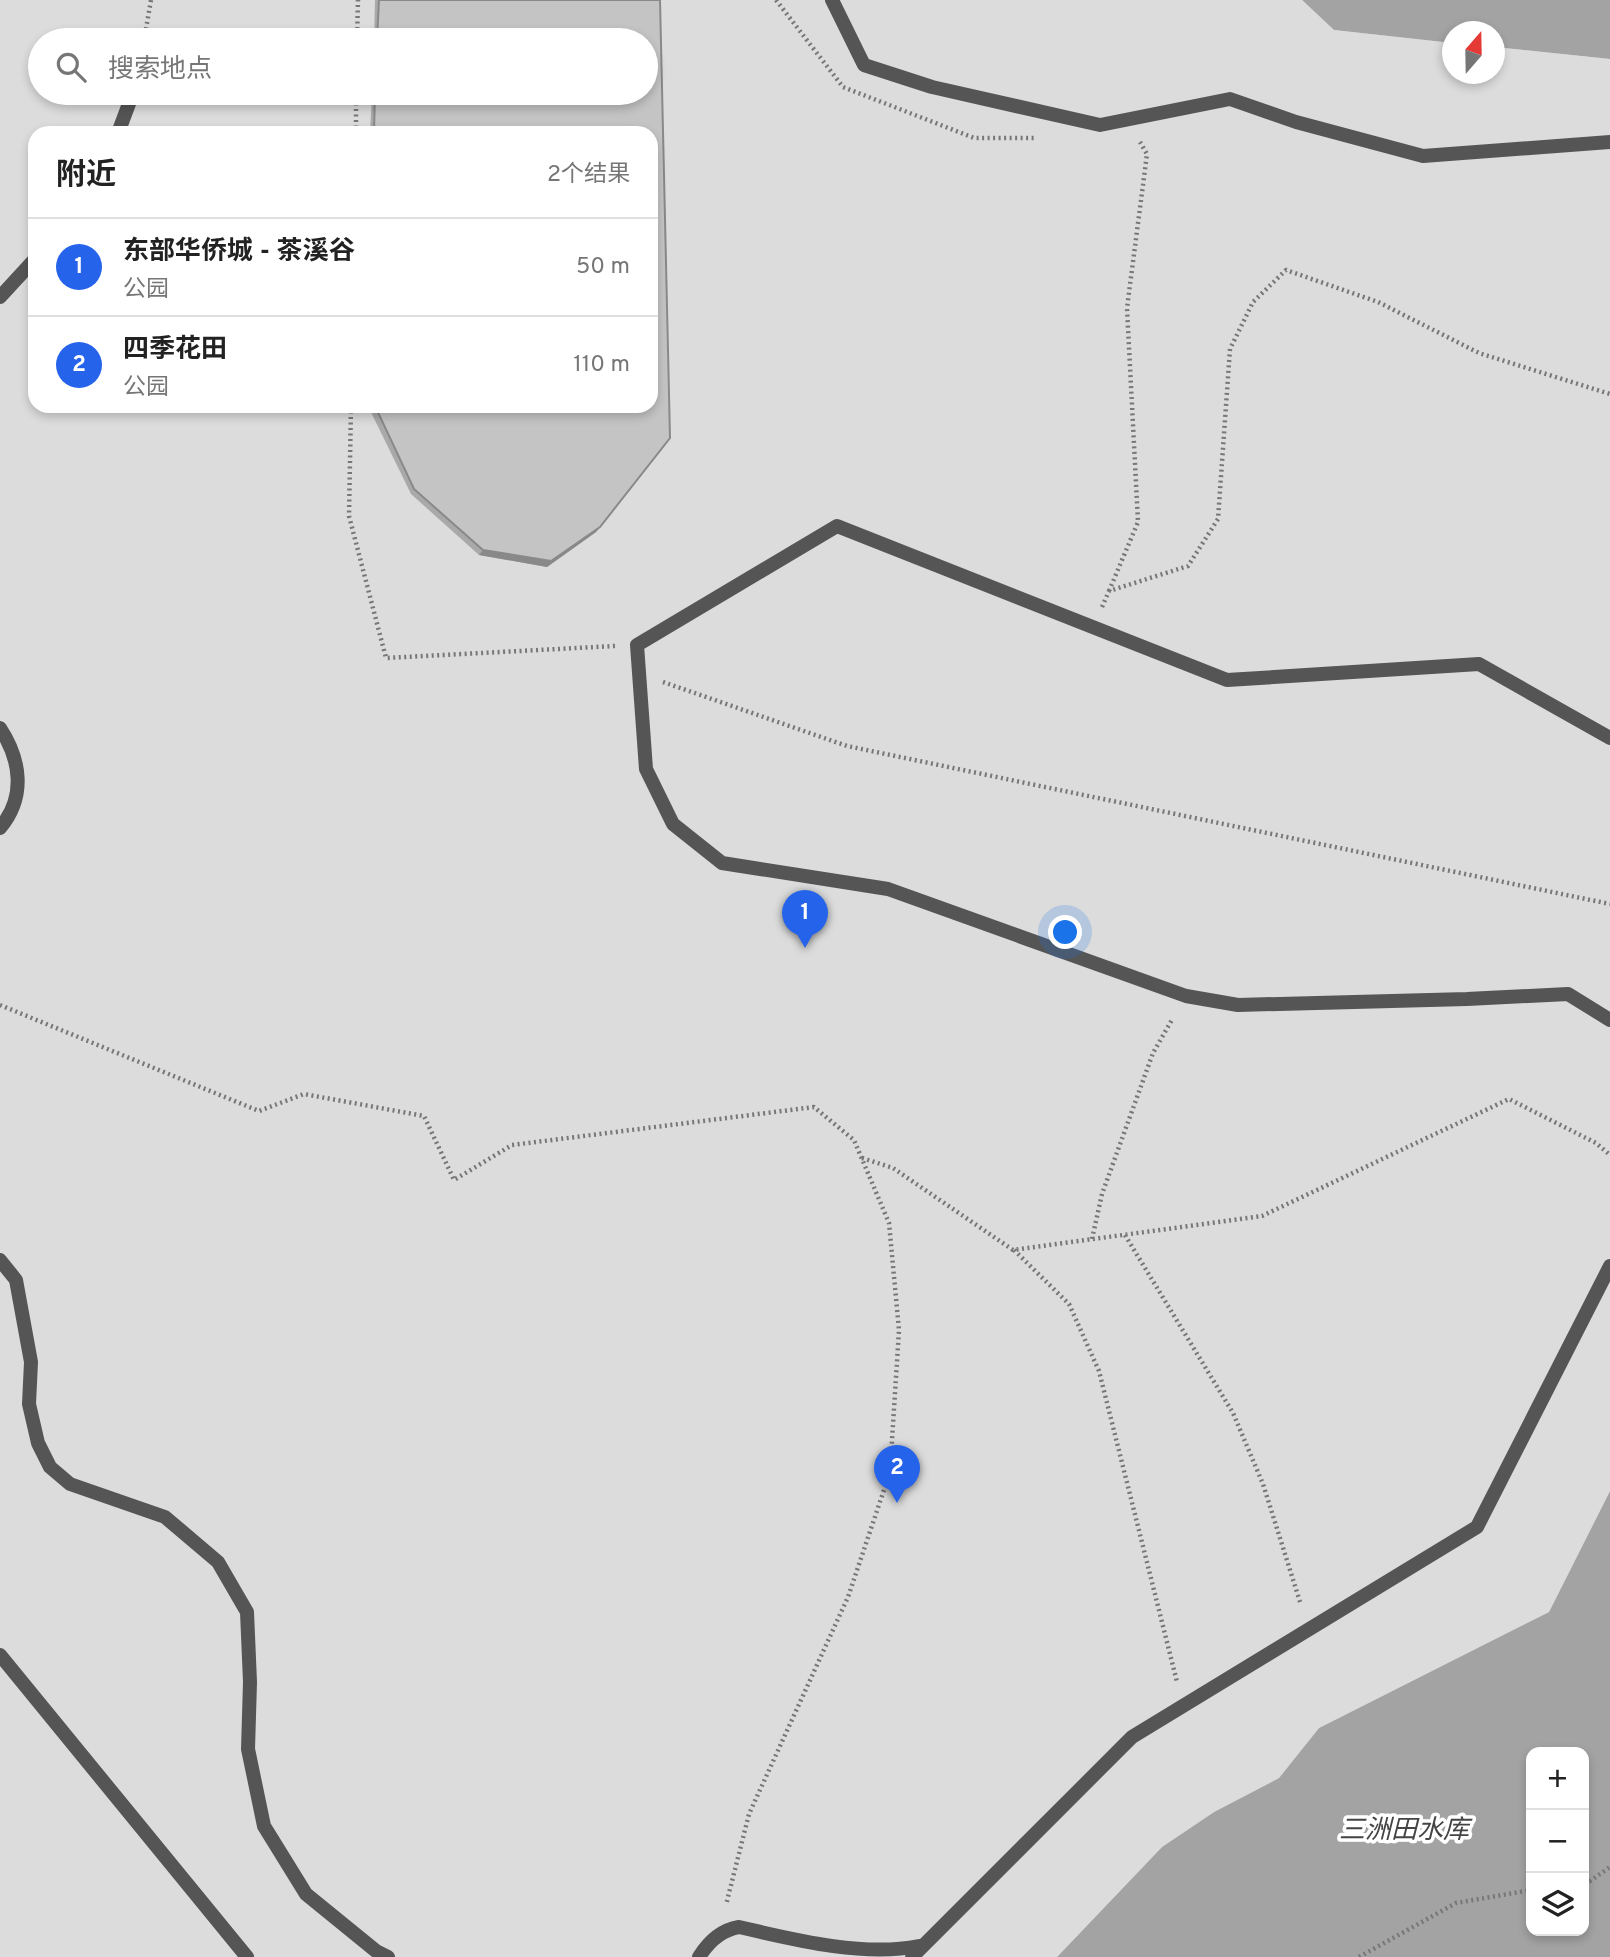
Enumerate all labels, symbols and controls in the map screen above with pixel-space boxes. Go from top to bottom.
north arrow [1442,21,1505,84]
search box [28,28,658,105]
icon: search [52,48,90,86]
text: 搜索地点 [108,54,212,87]
text: 附近 [56,158,116,195]
text: 2个结果 [547,161,630,190]
text: 东部华侨城 - 茶溪谷 [123,236,355,269]
text: 1 [74,253,84,282]
text: 50 m [576,253,630,282]
text: 公园 [123,276,169,305]
text: 四季花田 [123,334,227,367]
text: 2 [72,351,86,380]
text: 110 m [573,351,630,380]
text: 公园 [123,374,169,403]
pin: 1 [782,890,828,948]
your location [1048,915,1082,949]
pin: 2 [874,1445,920,1503]
map controls [1526,1747,1589,1936]
button: + [1526,1747,1589,1810]
button: − [1526,1810,1589,1873]
water label: 三洲田水库 [1339,1815,1473,1848]
button: layers [1526,1873,1589,1936]

